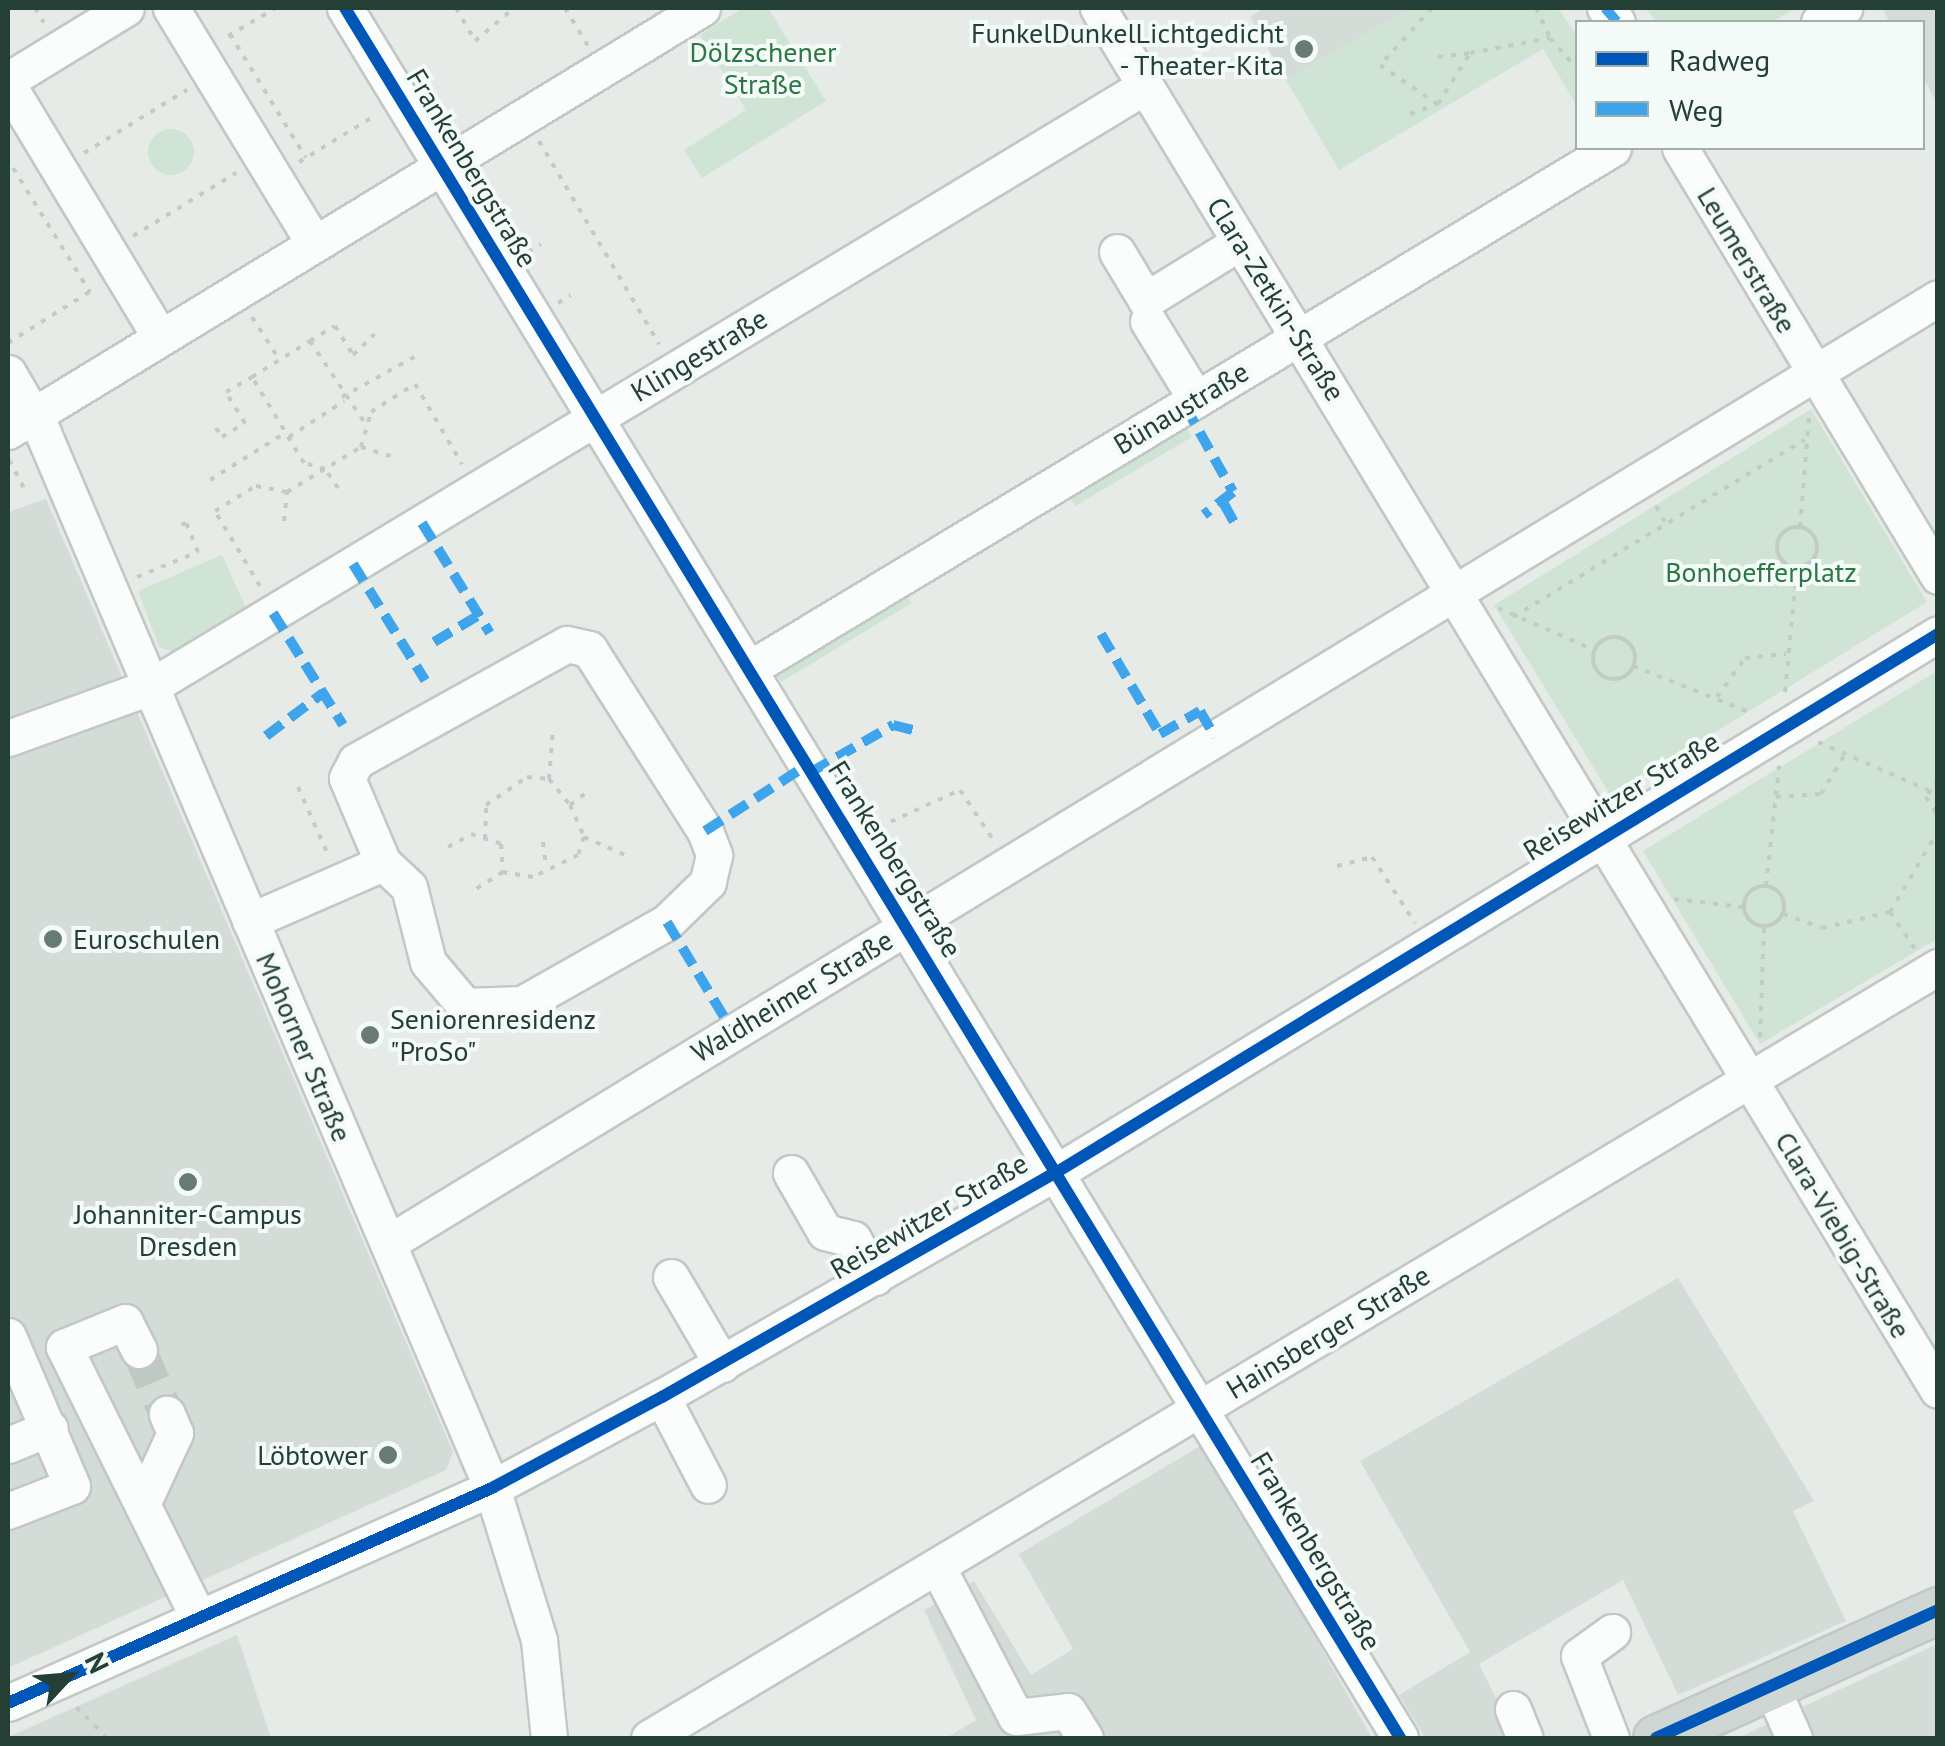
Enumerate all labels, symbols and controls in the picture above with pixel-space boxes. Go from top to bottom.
place label: FunkelDunkelLichtgedicht - Theater-Kita [971,16,1284,82]
legend [1575,20,1925,150]
park label: Dölzschener Straße [689,35,837,101]
marker: FunkelDunkelLichtgedicht - Theater-Kita [1293,38,1315,60]
text: Radweg [1669,40,1770,79]
street label: Frankenbergstraße [400,63,544,273]
text: Weg [1669,90,1724,129]
street label: Leumerstraße [1690,181,1804,339]
street label: Clara-Zetkin-Straße [1200,191,1352,407]
street label: Klingestraße [625,301,773,409]
street label: Bünaustraße [1108,355,1254,461]
park label: Bonhoefferplatz [1665,555,1857,589]
street label: Reisewitzer Straße [1517,724,1725,868]
street label: Frankenbergstraße [821,755,969,963]
place label: Euroschulen [73,922,220,956]
street label: Waldheimer Straße [685,923,899,1069]
marker: Euroschulen [42,928,64,950]
street label: Mohorner Straße [249,947,359,1147]
place label: Seniorenresidenz "ProSo" [390,1002,596,1068]
marker: Seniorenresidenz "ProSo" [359,1024,381,1046]
street label: Clara-Viebig-Straße [1768,1126,1918,1344]
street label: Reisewitzer Straße [824,1146,1034,1286]
marker: Johanniter-Campus Dresden [177,1171,199,1193]
place label: Johanniter-Campus Dresden [74,1197,302,1263]
street label: Hainsberger Straße [1220,1258,1436,1406]
place label: Löbtower [257,1438,368,1472]
marker: Löbtower [377,1444,399,1466]
street label: Frankenbergstraße [1244,1446,1388,1656]
north arrow [20,1626,120,1726]
text: N [77,1646,118,1679]

